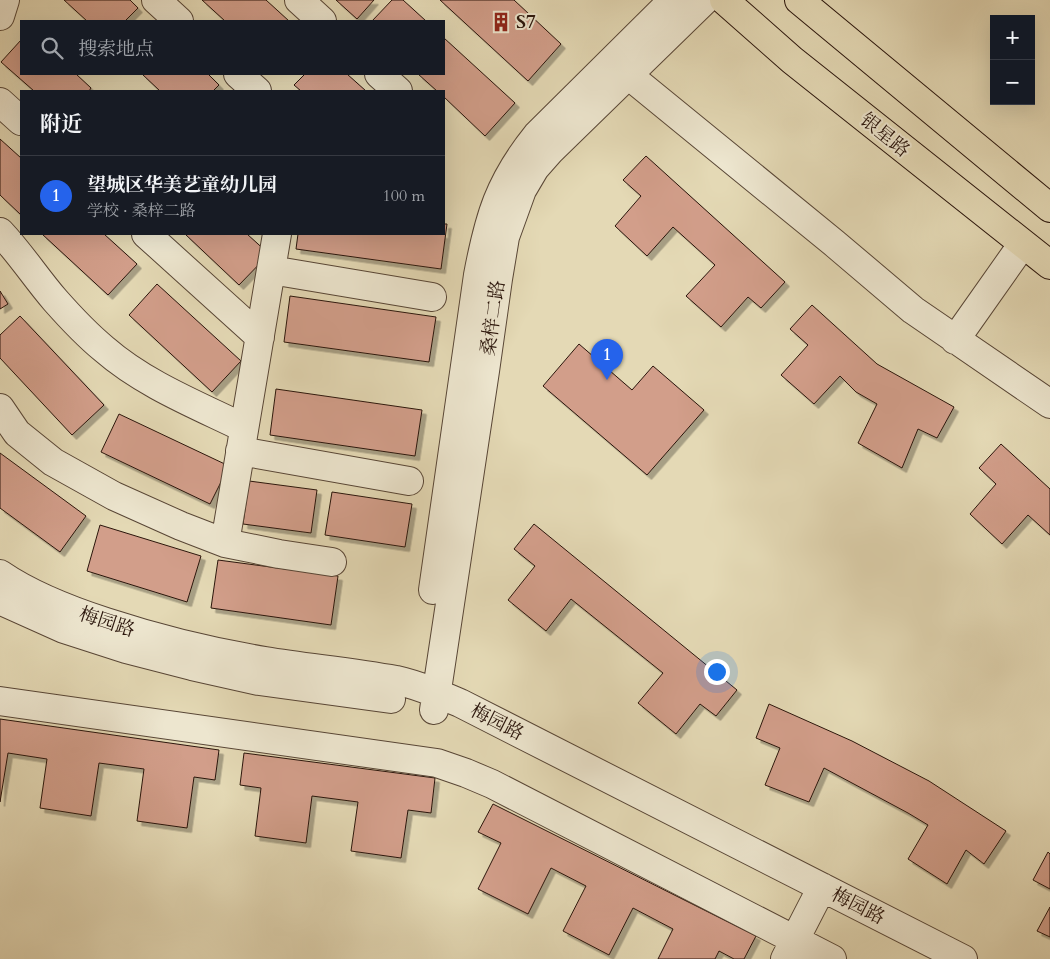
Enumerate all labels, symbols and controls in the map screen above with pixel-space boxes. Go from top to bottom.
place label: S7 [516,9,536,35]
building icon: S7 [490,11,512,33]
map controls [990,15,1035,105]
button: + [990,15,1035,60]
search box [20,20,445,75]
icon: search [38,34,66,62]
text: 搜索地点 [78,36,154,62]
button: − [990,60,1035,105]
street label: 银星路 [855,107,915,163]
text: 附近 [40,110,82,139]
text: 望城区华美艺童幼儿园 [87,172,277,198]
text: 1 [52,185,60,207]
text: 100 m [383,185,425,207]
text: 学校 · 桑梓二路 [87,200,196,222]
street label: 桑梓二路 [475,279,511,357]
pin: 1 [591,339,623,380]
street label: 梅园路 [76,601,138,643]
your location [704,659,730,685]
street label: 梅园路 [466,697,528,747]
street label: 梅园路 [827,881,889,931]

